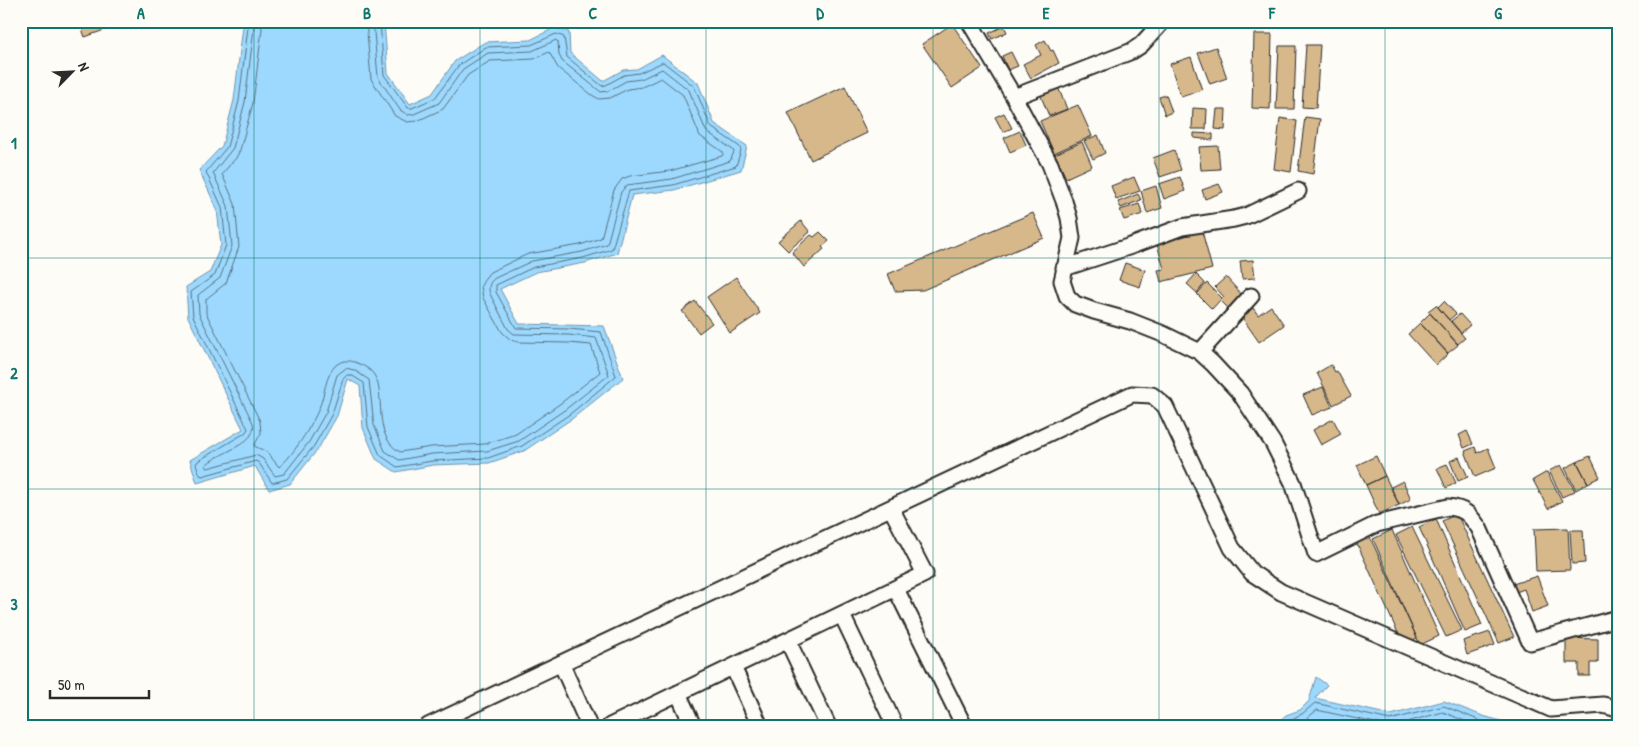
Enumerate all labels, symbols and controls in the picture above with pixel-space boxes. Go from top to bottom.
text: A [137,2,145,24]
text: B [363,2,371,24]
text: C [589,2,598,24]
text: D [816,2,824,24]
text: E [1042,2,1050,24]
text: F [1268,2,1276,24]
text: G [1494,2,1502,24]
north arrow [48,48,98,98]
text: N [74,59,95,74]
text: 1 [11,132,17,154]
text: 2 [10,362,18,384]
text: 3 [10,593,18,615]
scale bar [50,667,149,699]
text: 50 m [58,674,85,695]

